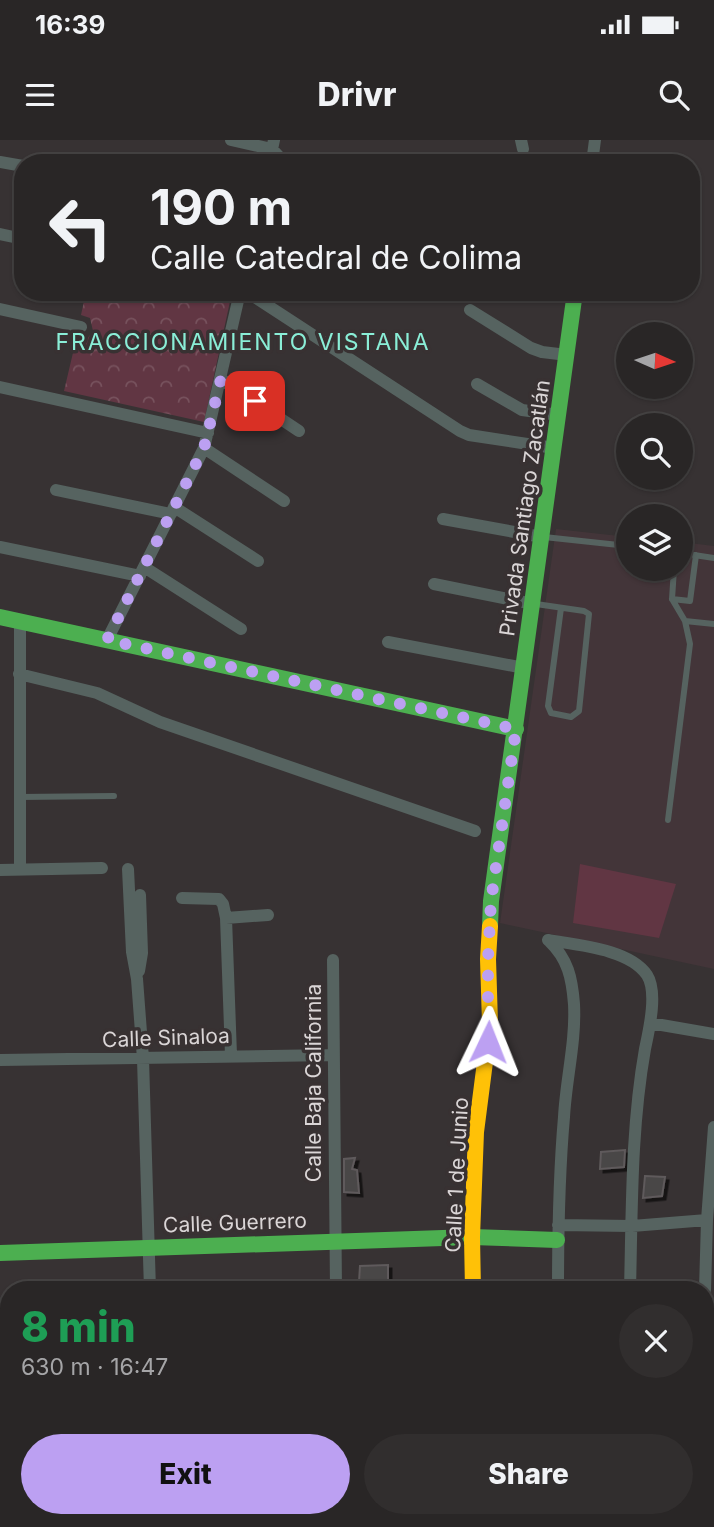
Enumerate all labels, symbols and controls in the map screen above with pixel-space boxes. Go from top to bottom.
text: 16:39 [35,9,105,40]
text: Drivr [318,75,396,114]
icon: menu [21,76,59,114]
icon: search [655,76,693,114]
text: 190 m [150,178,292,237]
icon: left [35,182,126,273]
text: Calle Catedral de Colima [150,238,522,277]
north arrow [616,322,693,399]
map controls [616,322,693,581]
district label: FRACCIONAMIENTO VISTANA [55,328,431,356]
pin [225,371,285,431]
street label: Privada Santiago Zacatlán [494,378,555,638]
icon: arrive [236,382,274,420]
button: search [616,413,693,490]
button: layers [616,504,693,581]
street label: Calle Baja California [301,984,326,1182]
position arrow [451,1005,525,1079]
street label: Calle Sinaloa [102,1023,230,1052]
street label: Calle 1 de Junio [440,1097,473,1253]
street label: Calle Guerrero [163,1207,307,1238]
text: 8 min [21,1301,136,1352]
button: close [619,1304,693,1378]
text: 630 m · 16:47 [21,1353,168,1381]
button: Exit [21,1434,350,1514]
button: Share [364,1434,693,1514]

